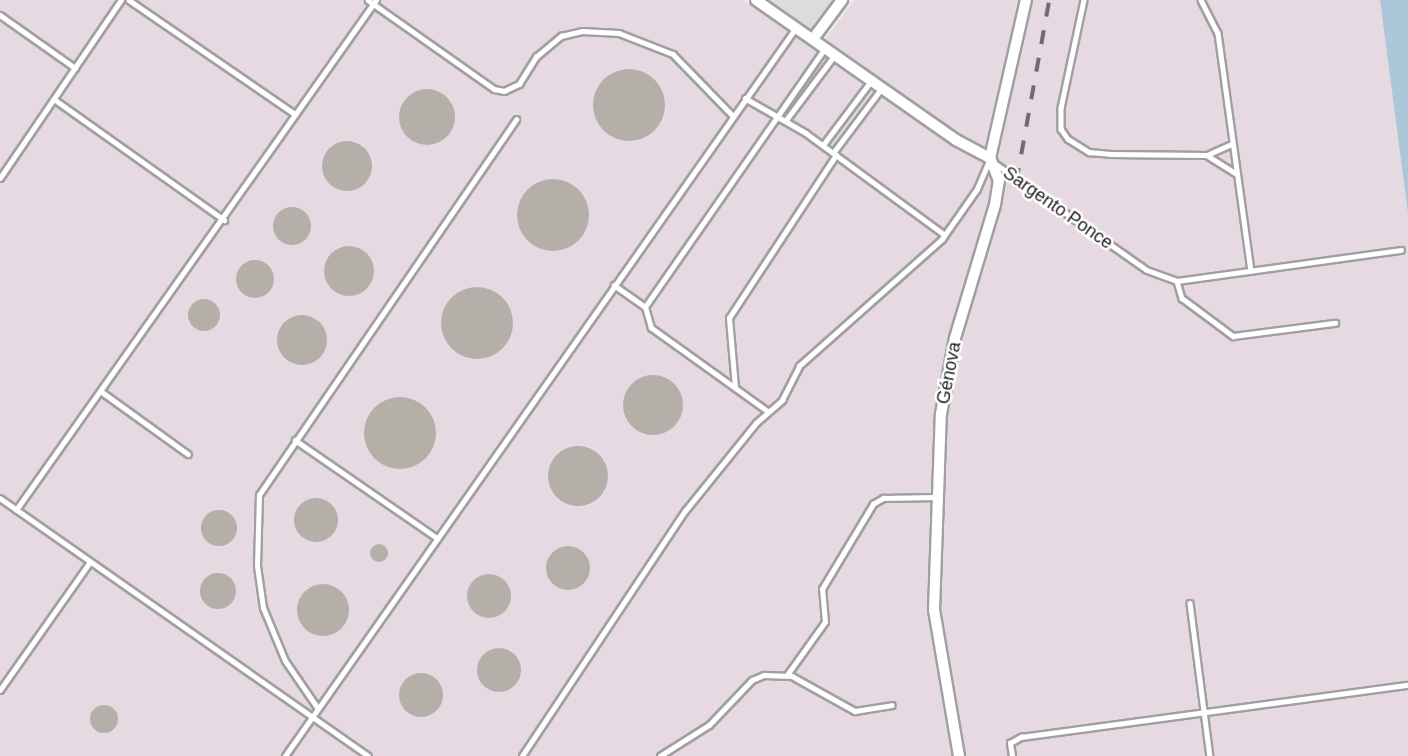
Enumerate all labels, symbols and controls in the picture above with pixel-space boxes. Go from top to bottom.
street label: Sargento Ponce [999,162,1117,254]
street label: Génova [932,340,966,406]

